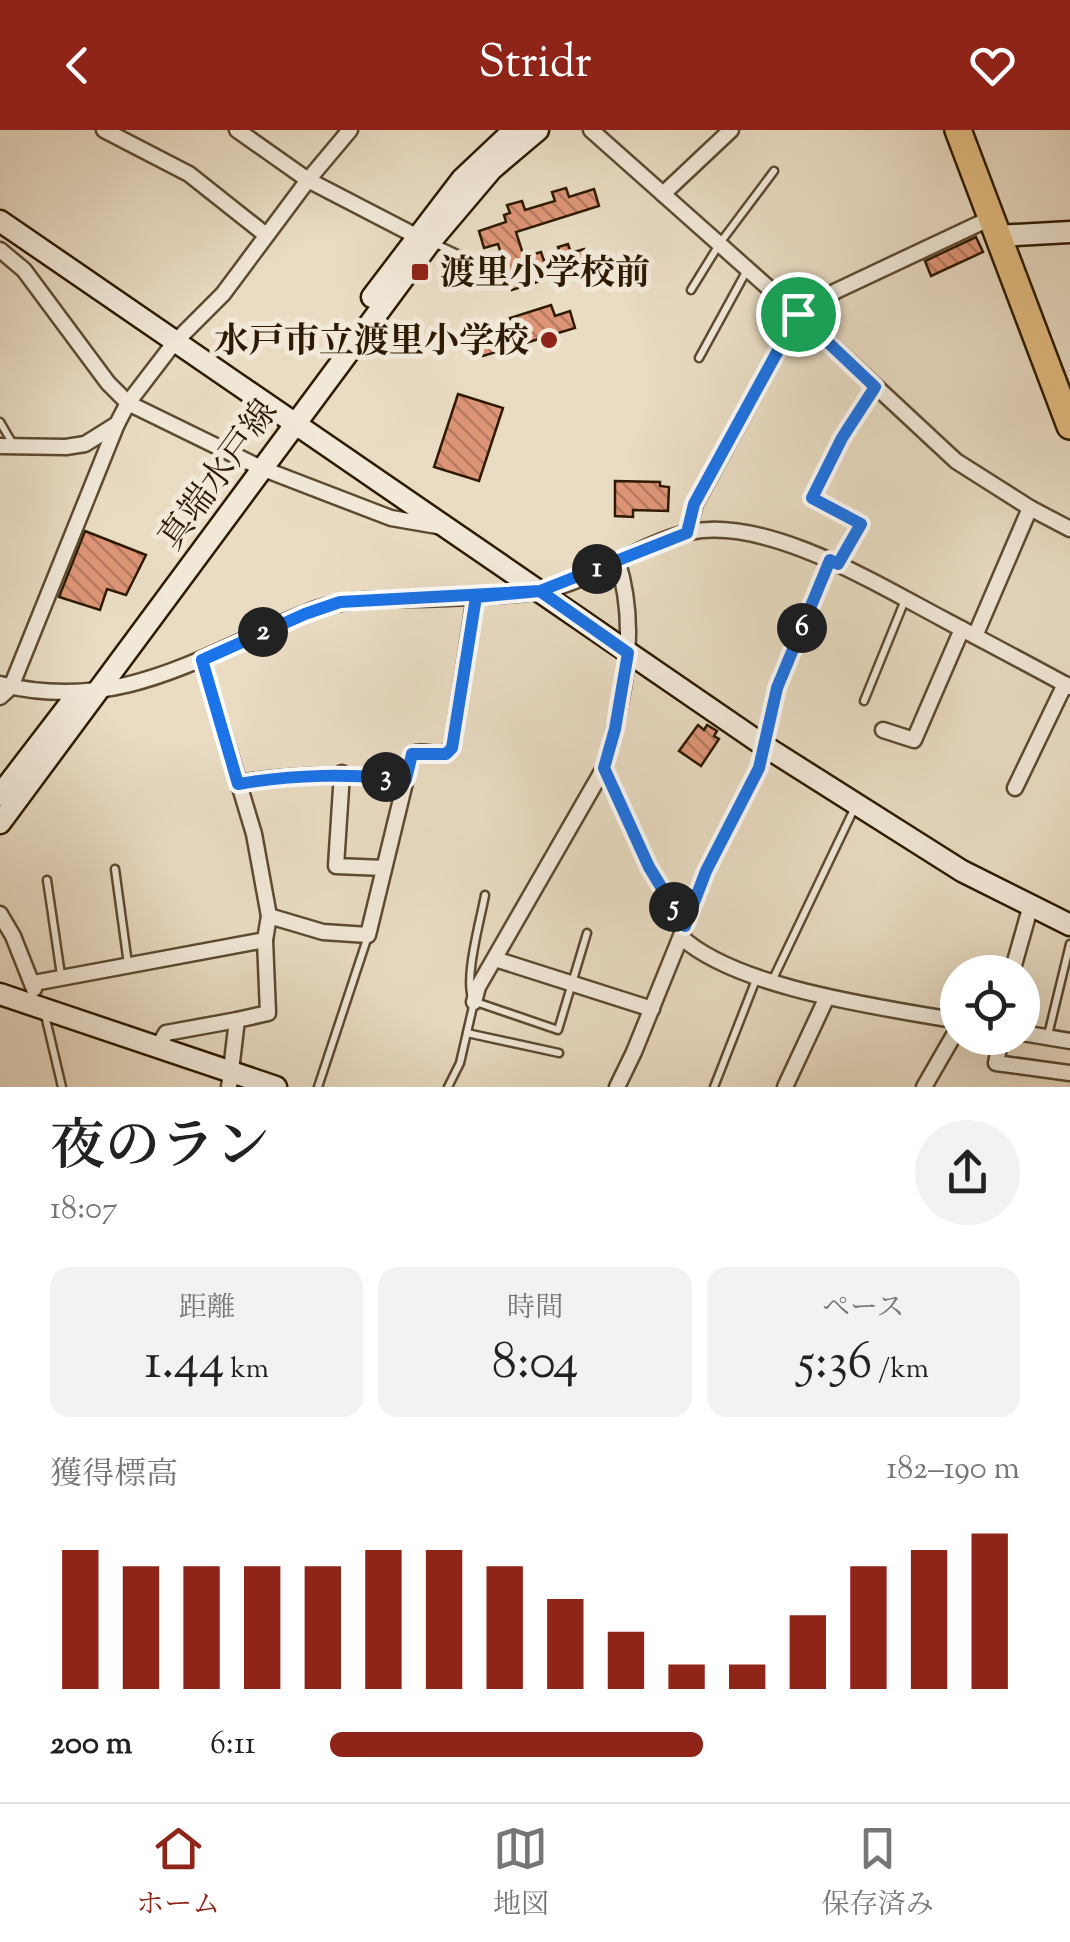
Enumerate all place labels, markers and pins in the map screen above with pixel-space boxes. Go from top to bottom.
place label: 渡里小学校前 [440,250,650,301]
marker: 渡里小学校前 [409,261,431,283]
pin [756,272,841,357]
place label: 水戸市立渡里小学校 [214,318,529,369]
marker: 水戸市立渡里小学校 [538,329,560,351]
pin: 1 [572,544,622,594]
pin: 6 [777,603,827,653]
pin: 2 [238,607,288,657]
pin: 3 [361,752,411,802]
pin: 5 [649,882,699,932]

